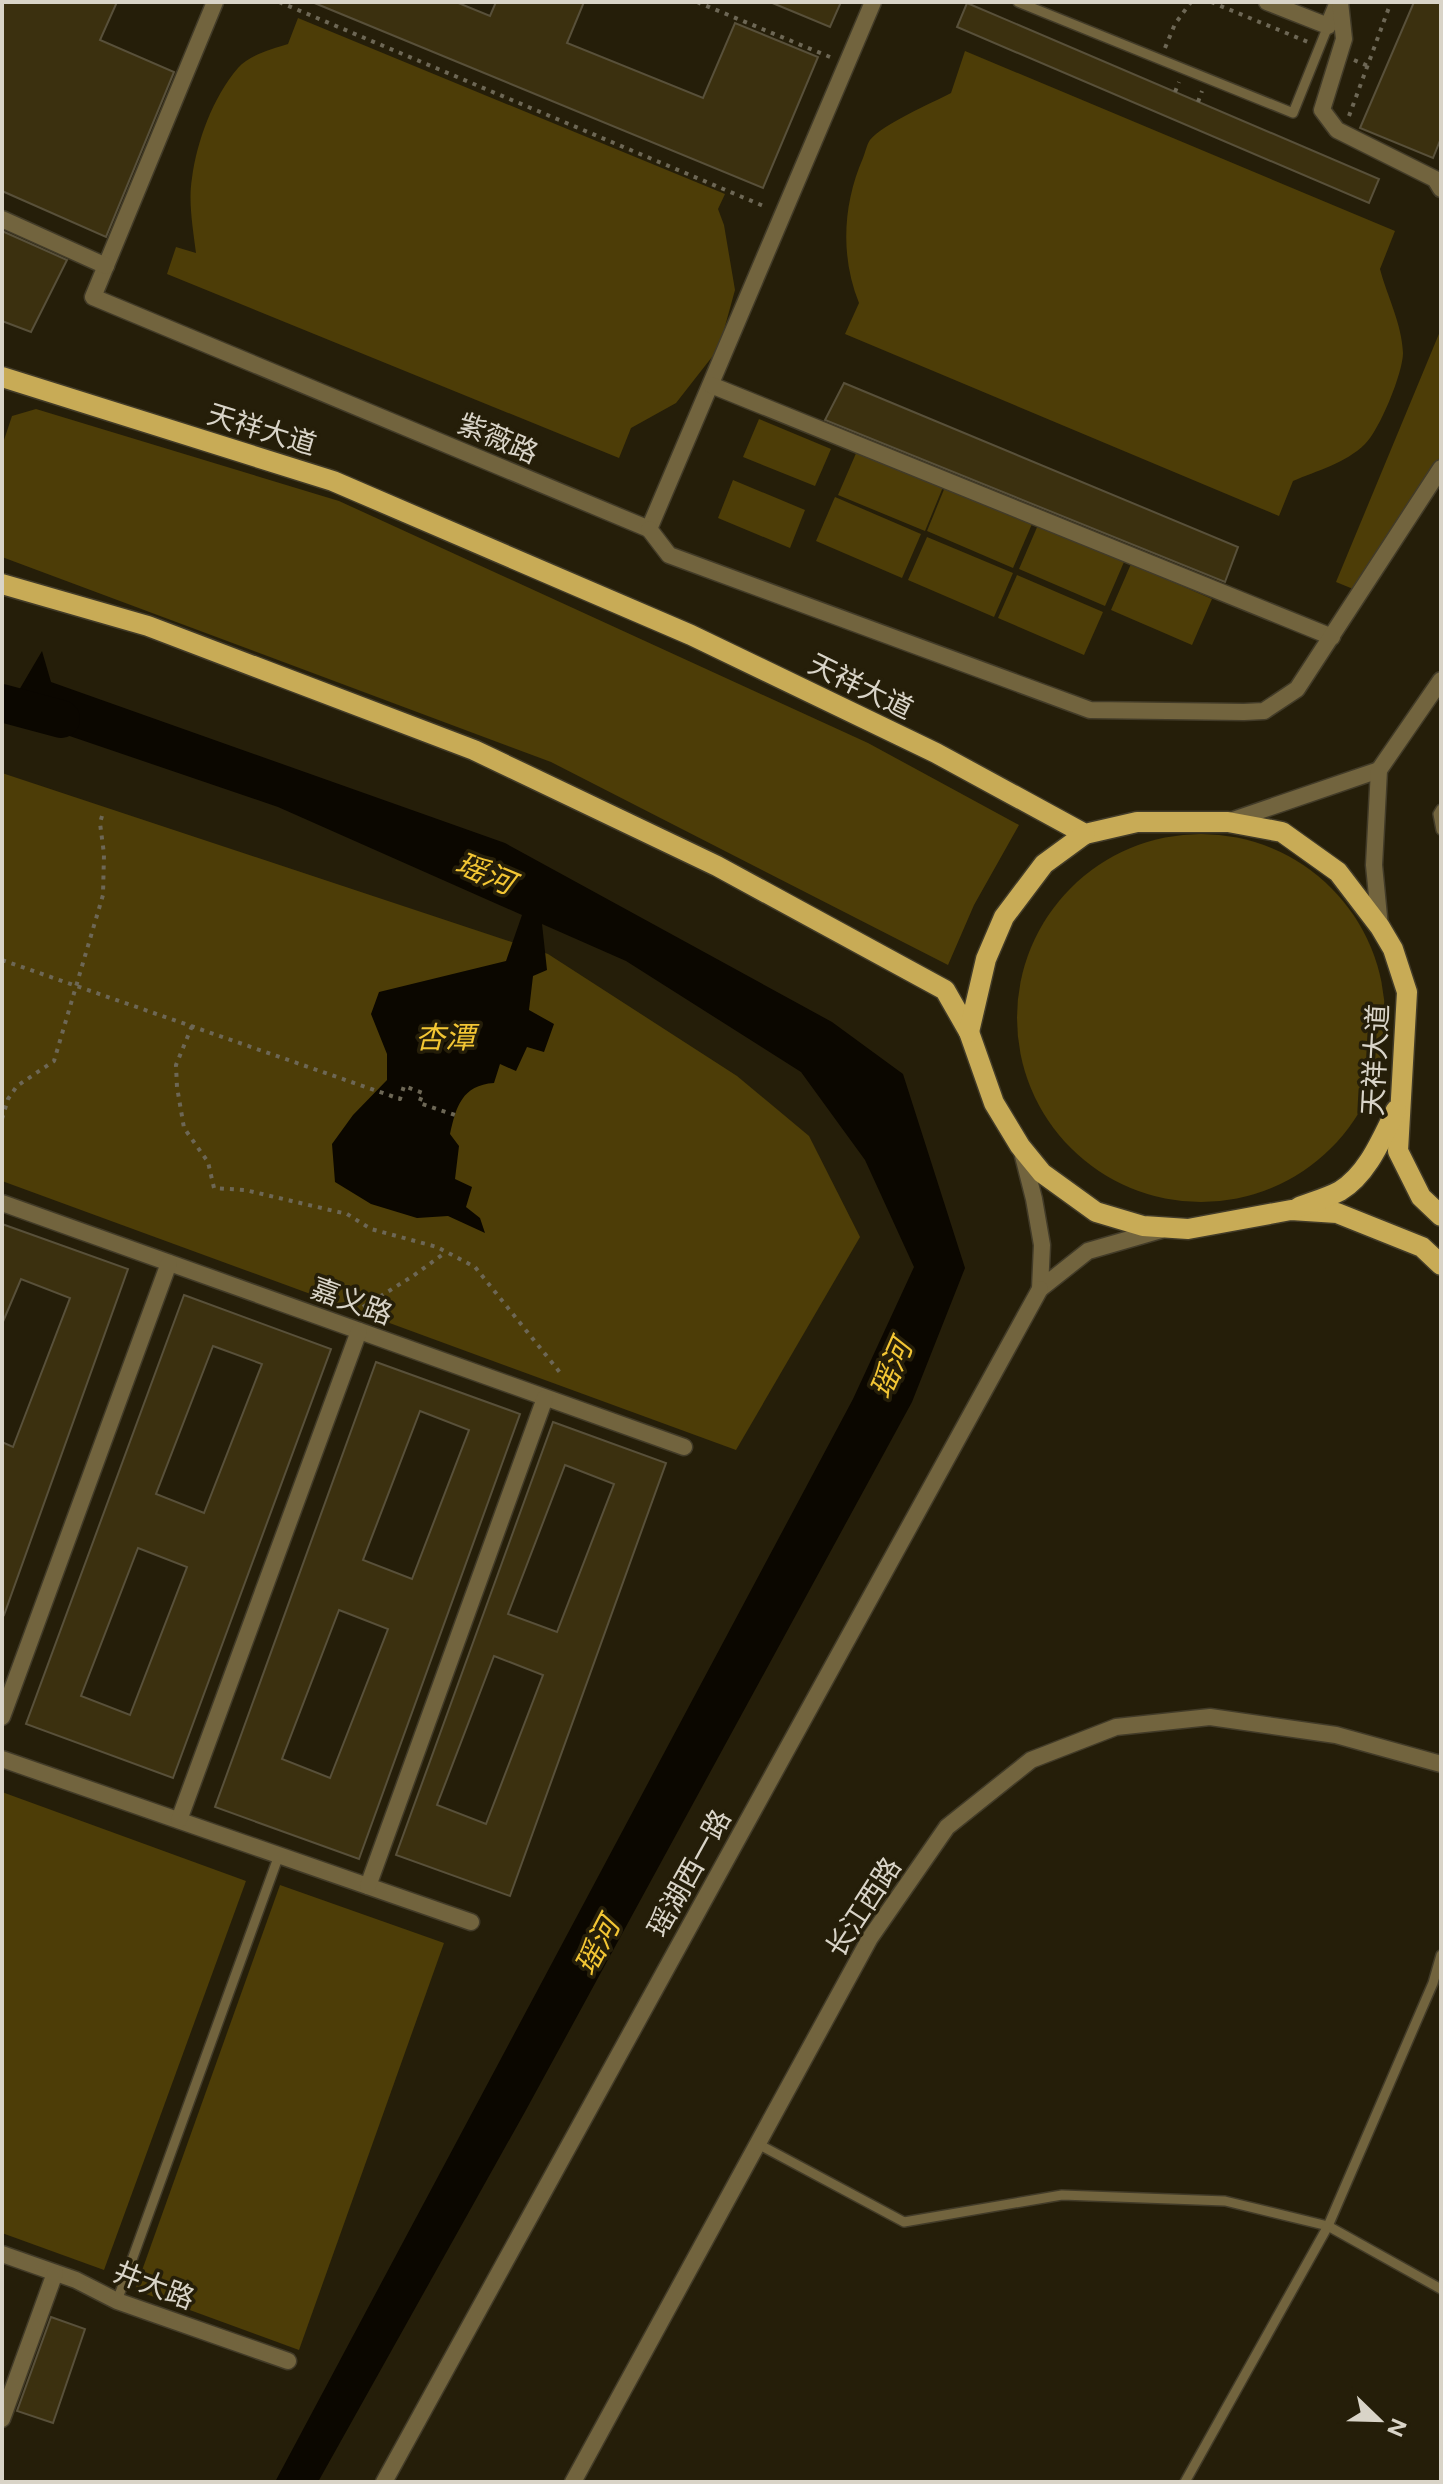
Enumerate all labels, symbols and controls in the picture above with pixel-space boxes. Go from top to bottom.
street label: 天祥大道 [203,396,321,462]
street label: 紫薇路 [453,406,543,470]
street label: 天祥大道 [803,646,919,726]
water label: 瑶河 [450,844,524,904]
street label: 天祥大道 [1355,1003,1395,1117]
water label: 杏潭 [415,1019,480,1056]
street label: 嘉义路 [307,1271,397,1331]
water label: 瑶河 [862,1330,922,1404]
street label: 瑶湖西一路 [640,1804,738,1942]
street label: 长江西路 [818,1851,908,1963]
water label: 瑶河 [567,1906,630,1981]
street label: 井大路 [109,2254,199,2316]
north arrow [1339,2380,1419,2460]
text: N [1381,2415,1413,2441]

